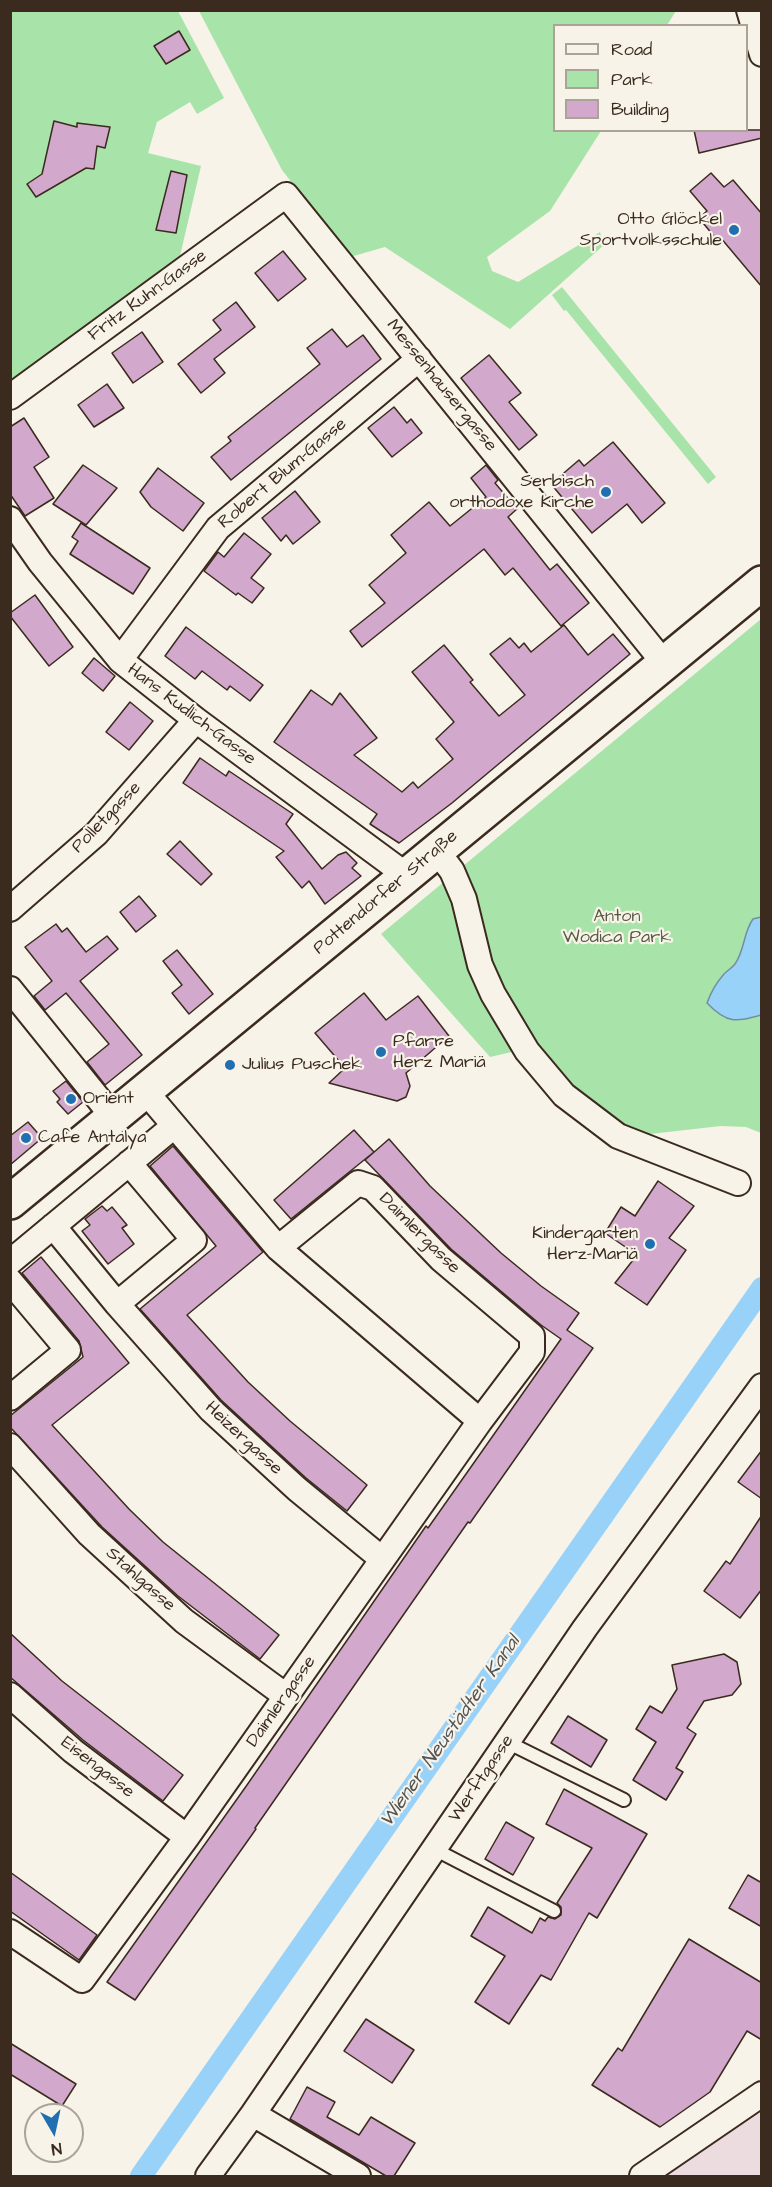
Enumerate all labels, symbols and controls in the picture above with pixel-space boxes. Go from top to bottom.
legend [553,24,748,132]
text: Road [611,37,652,62]
text: Park [611,67,653,92]
text: Building [611,97,669,122]
place label: Otto Glöckel Sportvolksschule [580,209,722,252]
marker: Otto Glöckel Sportvolksschule [727,223,741,237]
street label: Fritz Kuhn-Gasse [84,246,212,346]
street label: Messenhausergasse [381,316,501,456]
street label: Robert Blum-Gasse [214,414,352,534]
place label: Serbisch orthodoxe Kirche [449,471,594,514]
marker: Serbisch orthodoxe Kirche [599,485,613,499]
street label: Hans Kudlich-Gasse [122,660,260,770]
street label: Polletgasse [68,778,146,858]
street label: Pottendorfer Straße [309,826,463,960]
park label: Anton Wodica Park [563,906,671,948]
place label: Pfarre Herz Mariä [393,1031,486,1074]
marker: Pfarre Herz Mariä [374,1045,388,1059]
place label: Julius Puschek [242,1054,362,1076]
marker: Julius Puschek [223,1058,237,1072]
place label: Orient [83,1088,134,1110]
marker: Orient [64,1092,78,1106]
place label: Cafe Antalya [38,1127,146,1149]
marker: Cafe Antalya [19,1131,33,1145]
street label: Daimlergasse [374,1189,464,1279]
place label: Kindergarten Herz-Mariä [532,1223,638,1266]
marker: Kindergarten Herz-Mariä [643,1237,657,1251]
street label: Heizergasse [200,1398,286,1480]
street label: Stahlgasse [101,1543,179,1617]
water label: Wiener Neustädter Kanal [376,1632,526,1832]
street label: Daimlergasse [243,1652,321,1752]
street label: Werftgasse [445,1731,519,1827]
street label: Eisengasse [56,1733,138,1803]
north arrow [24,2103,84,2163]
text: N [50,2137,63,2160]

